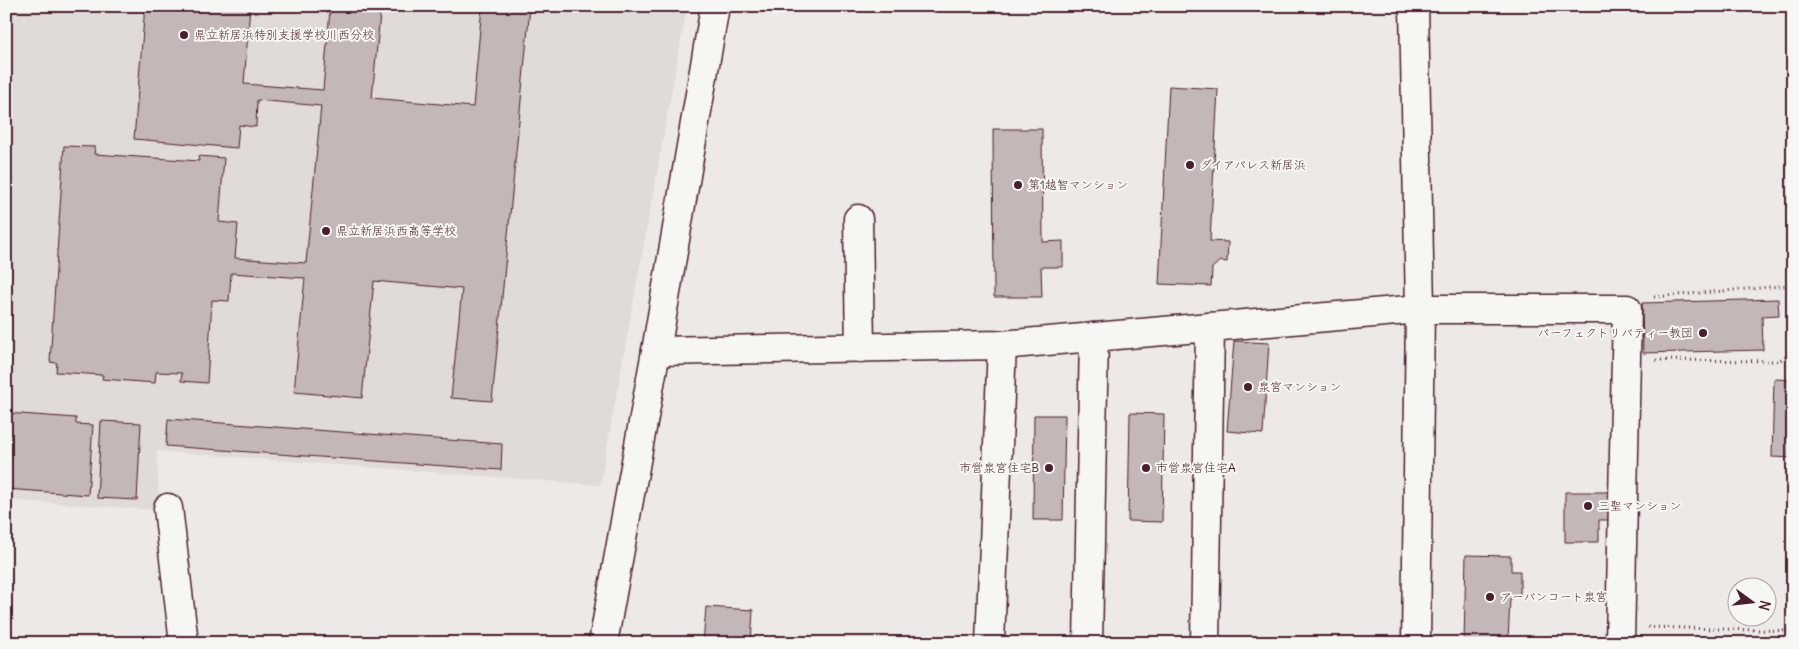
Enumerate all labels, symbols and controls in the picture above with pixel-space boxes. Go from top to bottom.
place label: 県立新居浜特別支援学校川西分校 [194,27,374,42]
marker: 県立新居浜特別支援学校川西分校 [178,29,190,41]
place label: ダイアパレス新居浜 [1200,157,1306,172]
marker: ダイアパレス新居浜 [1184,159,1196,171]
place label: 第1越智マンション [1028,177,1128,192]
marker: 第1越智マンション [1012,179,1024,191]
place label: 県立新居浜西高等学校 [336,223,456,238]
marker: 県立新居浜西高等学校 [320,225,332,237]
place label: パーフェクトリバティー教団 [1537,325,1693,340]
marker: パーフェクトリバティー教団 [1697,327,1709,339]
place label: 泉宮マンション [1258,379,1342,394]
marker: 泉宮マンション [1242,381,1254,393]
place label: 市営泉宮住宅B [959,460,1039,475]
place label: 市営泉宮住宅A [1156,460,1236,475]
marker: 市営泉宮住宅B [1043,462,1055,474]
marker: 市営泉宮住宅A [1140,462,1152,474]
place label: 三聖マンション [1598,498,1682,513]
marker: 三聖マンション [1582,500,1594,512]
north arrow [1726,576,1776,626]
place label: アーバンコート泉宮 [1500,589,1608,604]
marker: アーバンコート泉宮 [1484,591,1496,603]
text: N [1755,598,1775,612]

